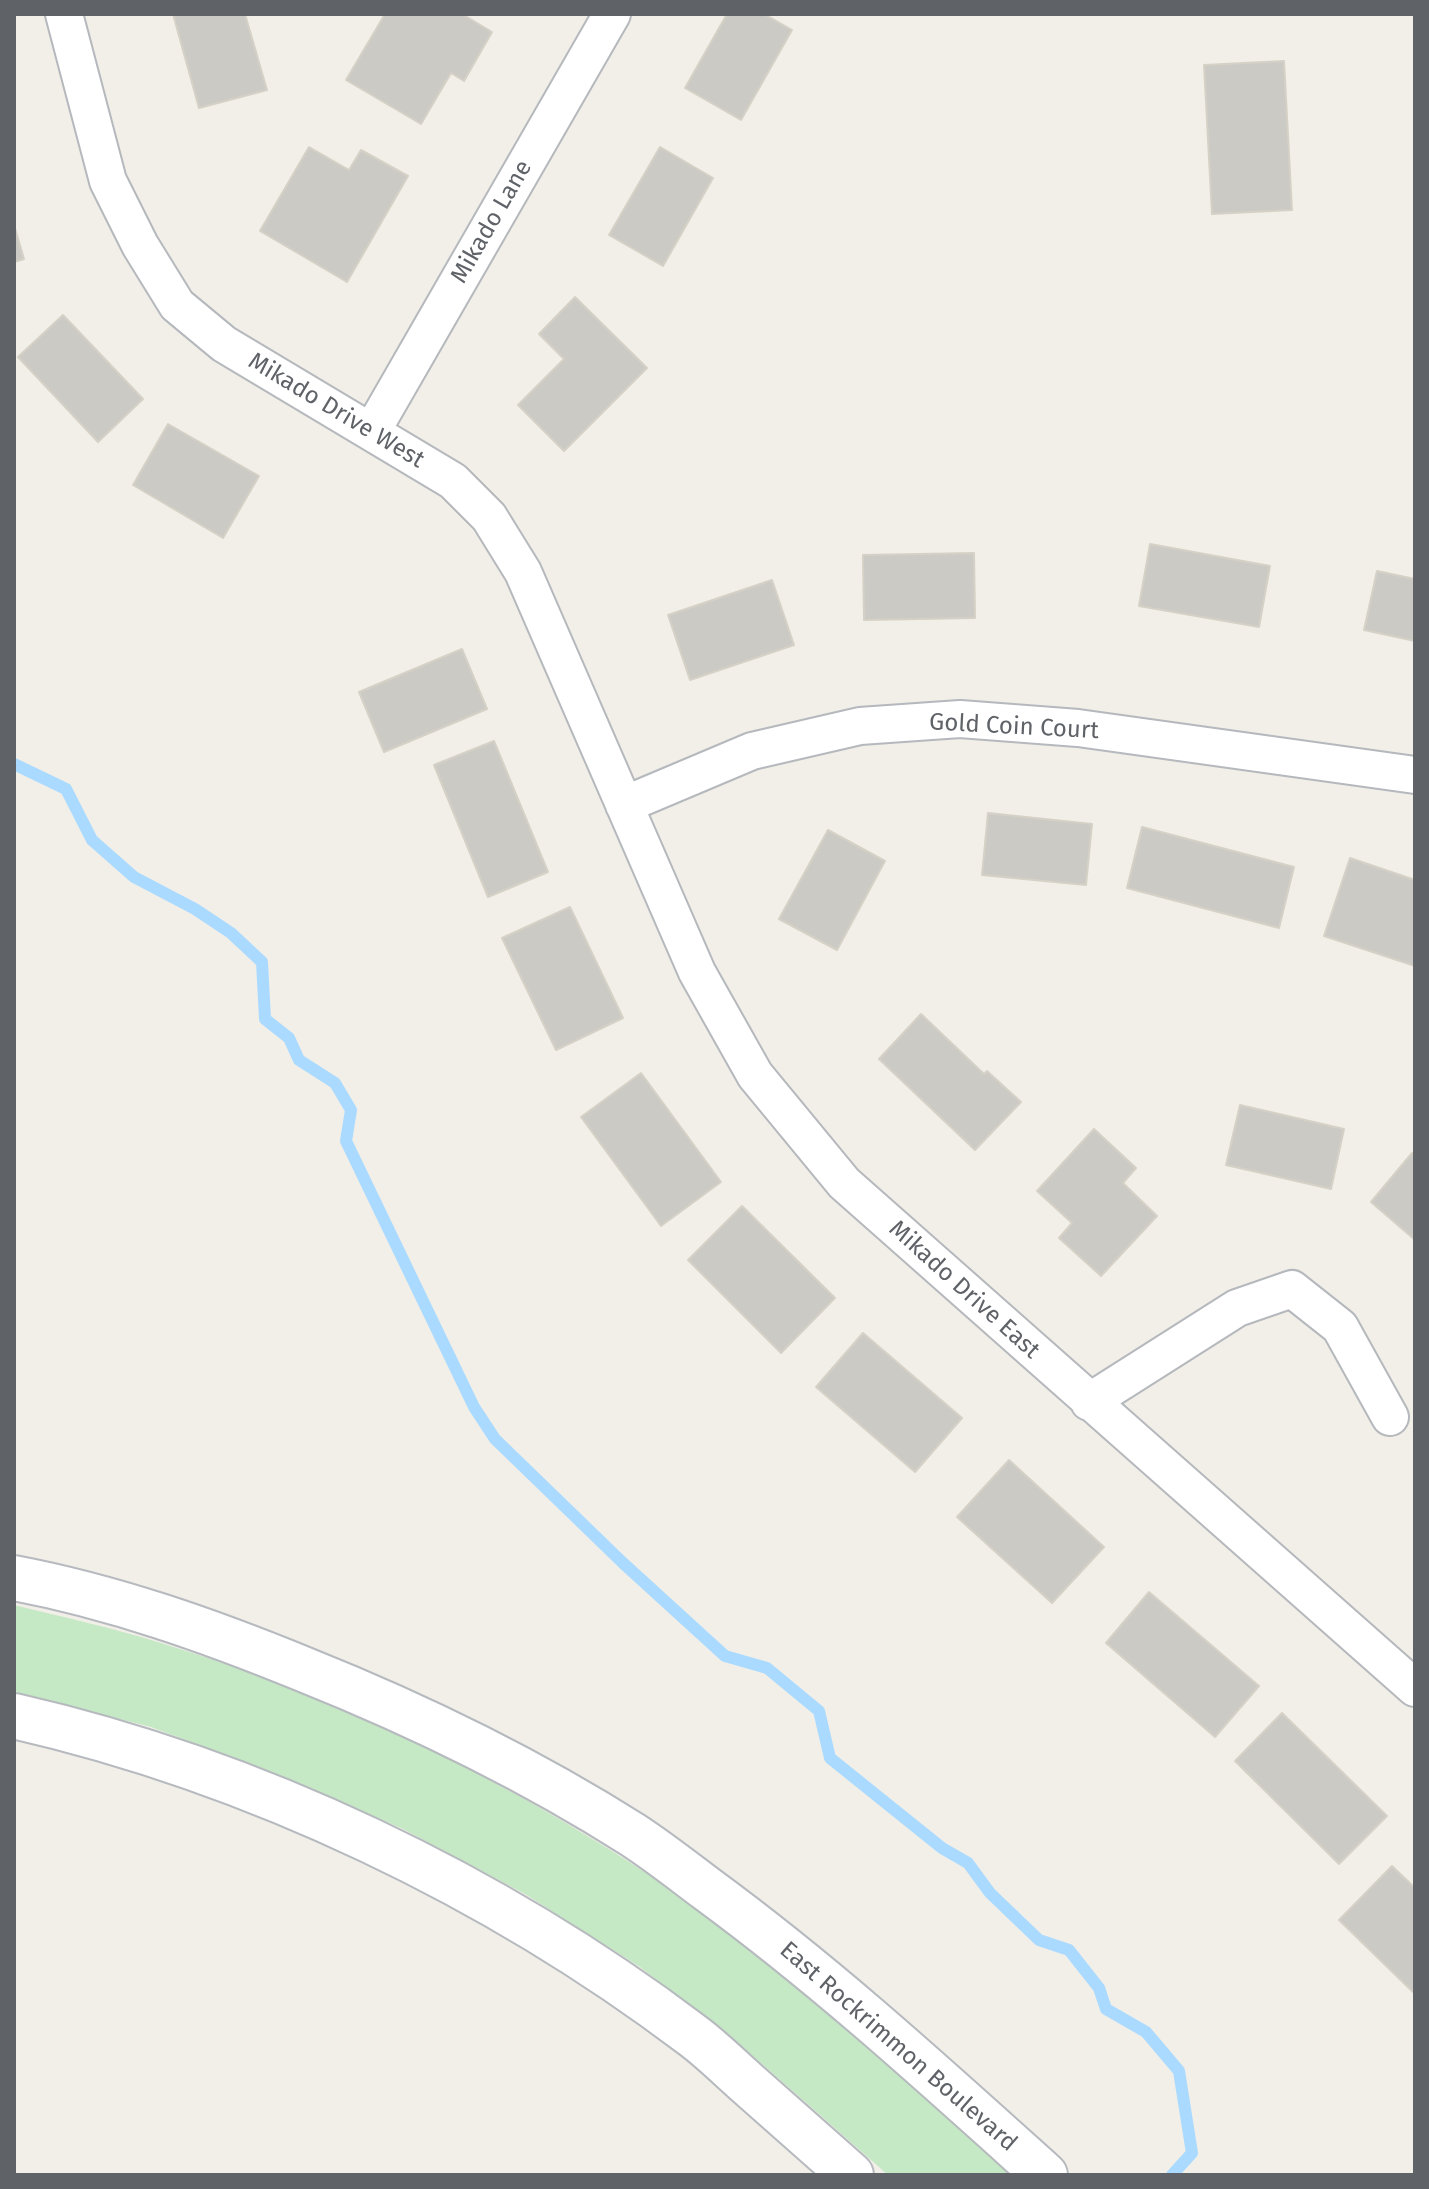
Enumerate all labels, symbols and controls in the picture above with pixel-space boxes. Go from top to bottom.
street label: Mikado Lane [445,155,539,289]
street label: Mikado Drive West [243,347,429,475]
street label: Gold Coin Court [928,708,1100,746]
street label: Mikado Drive East [883,1215,1045,1365]
street label: East Rockrimmon Boulevard [773,1936,1023,2158]

